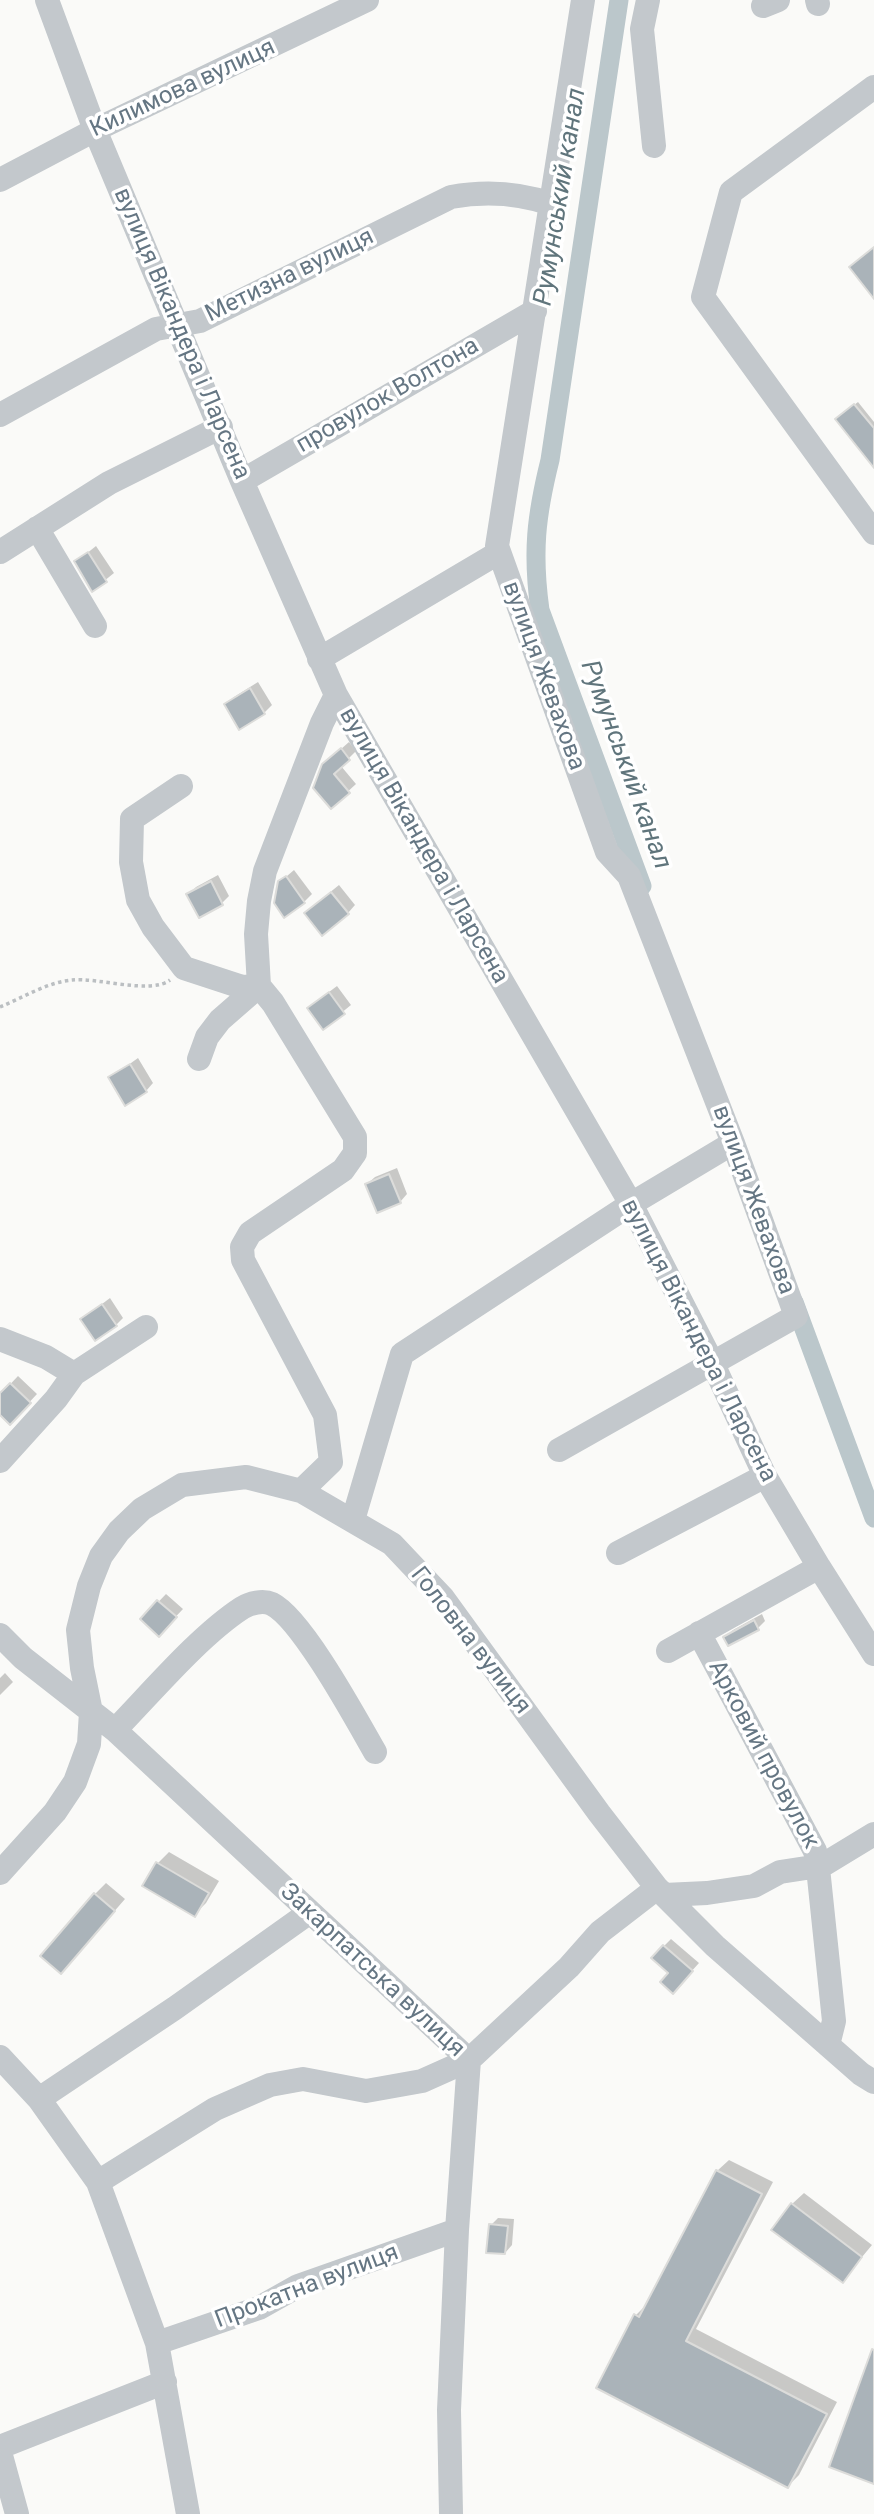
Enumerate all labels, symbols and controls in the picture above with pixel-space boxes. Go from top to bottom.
street label: Килимова вулиця [86,34,280,144]
water label: Румунський канал [528,86,594,308]
street label: вулиця Вікандера і Ларсена [106,184,256,484]
street label: Метизна вулиця [201,223,379,329]
street label: провулок Волтона [292,332,484,460]
street label: вулиця Жевахова [495,578,591,774]
water label: Румунський канал [573,657,677,873]
street label: вулиця Вікандера і Ларсена [332,703,514,989]
street label: вулиця Жевахова [705,1102,801,1298]
street label: вулиця Вікандера і Ларсена [614,1195,782,1487]
street label: Головна вулиця [404,1562,536,1720]
street label: Арковий провулок [701,1656,825,1854]
street label: Закарпатська вулиця [274,1878,470,2064]
street label: Прокатна вулиця [211,2239,403,2335]

